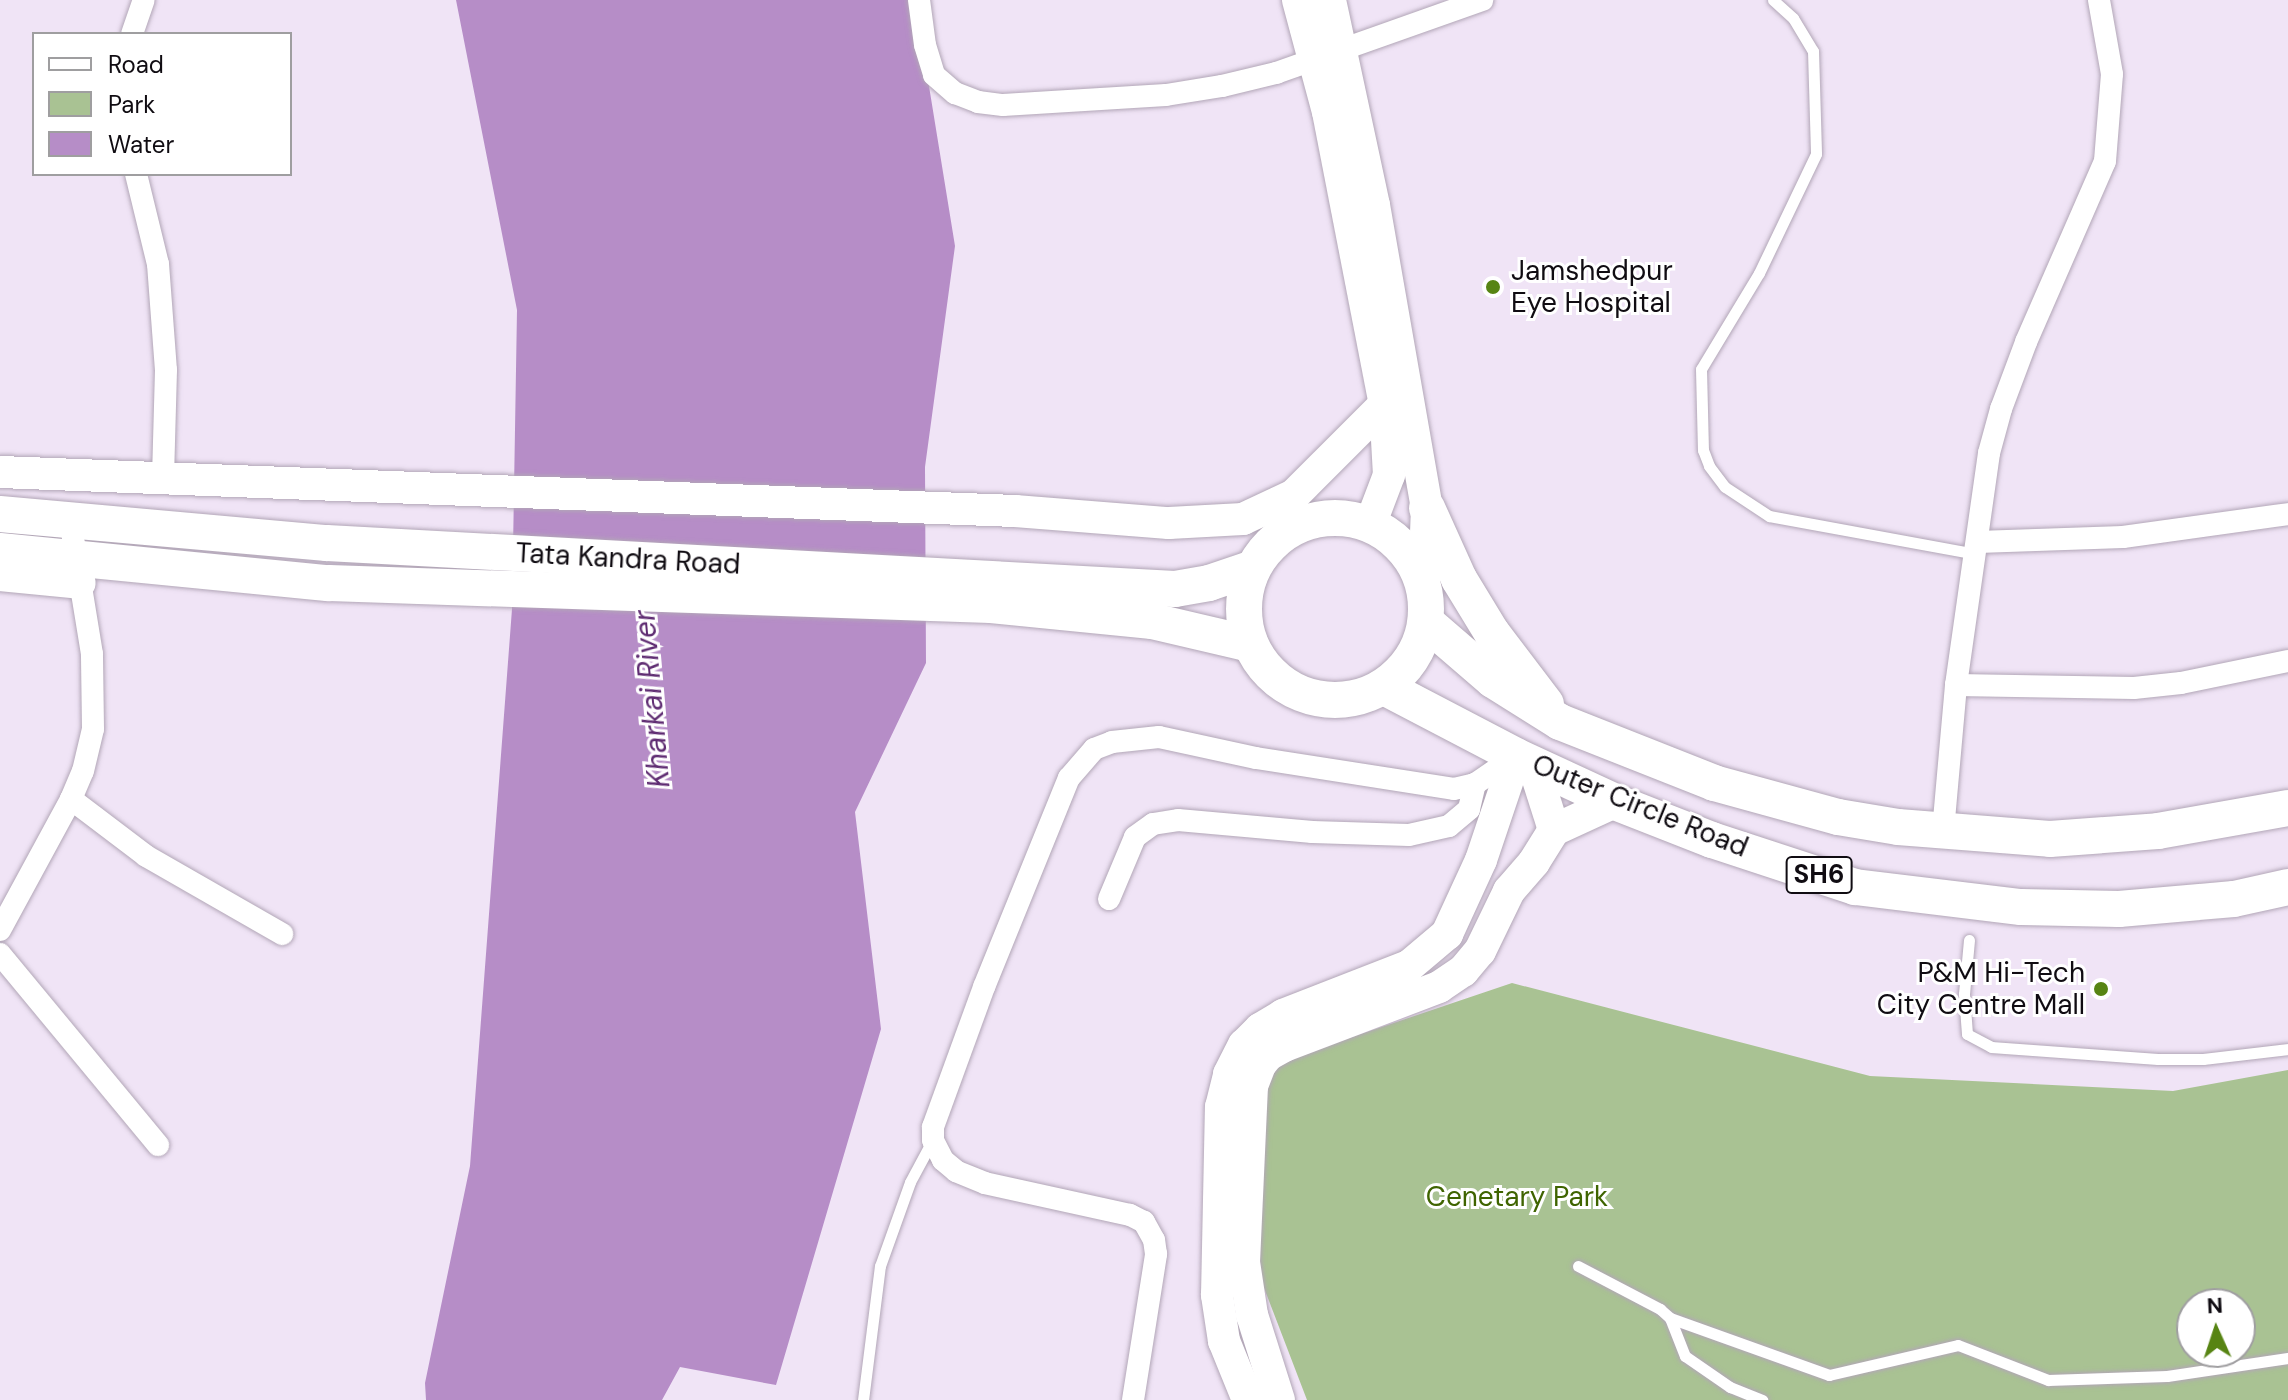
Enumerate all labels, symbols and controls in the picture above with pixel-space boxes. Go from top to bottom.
legend [32,32,292,176]
text: Road [108,49,164,80]
text: Park [108,89,155,120]
text: Water [108,129,174,160]
place label: Jamshedpur Eye Hospital [1511,254,1673,320]
marker: Jamshedpur Eye Hospital [1482,276,1504,298]
street label: Tata Kandra Road [515,536,741,582]
water label: Kharkai River [626,609,678,789]
street label: Outer Circle Road [1527,747,1753,865]
road number: SH6 [1785,853,1853,897]
place label: P&M Hi-Tech City Centre Mall [1877,956,2085,1022]
marker: P&M Hi-Tech City Centre Mall [2092,980,2110,998]
park label: Cenetary Park [1426,1180,1608,1214]
north arrow [2176,1288,2256,1368]
text: N [2206,1291,2224,1320]

